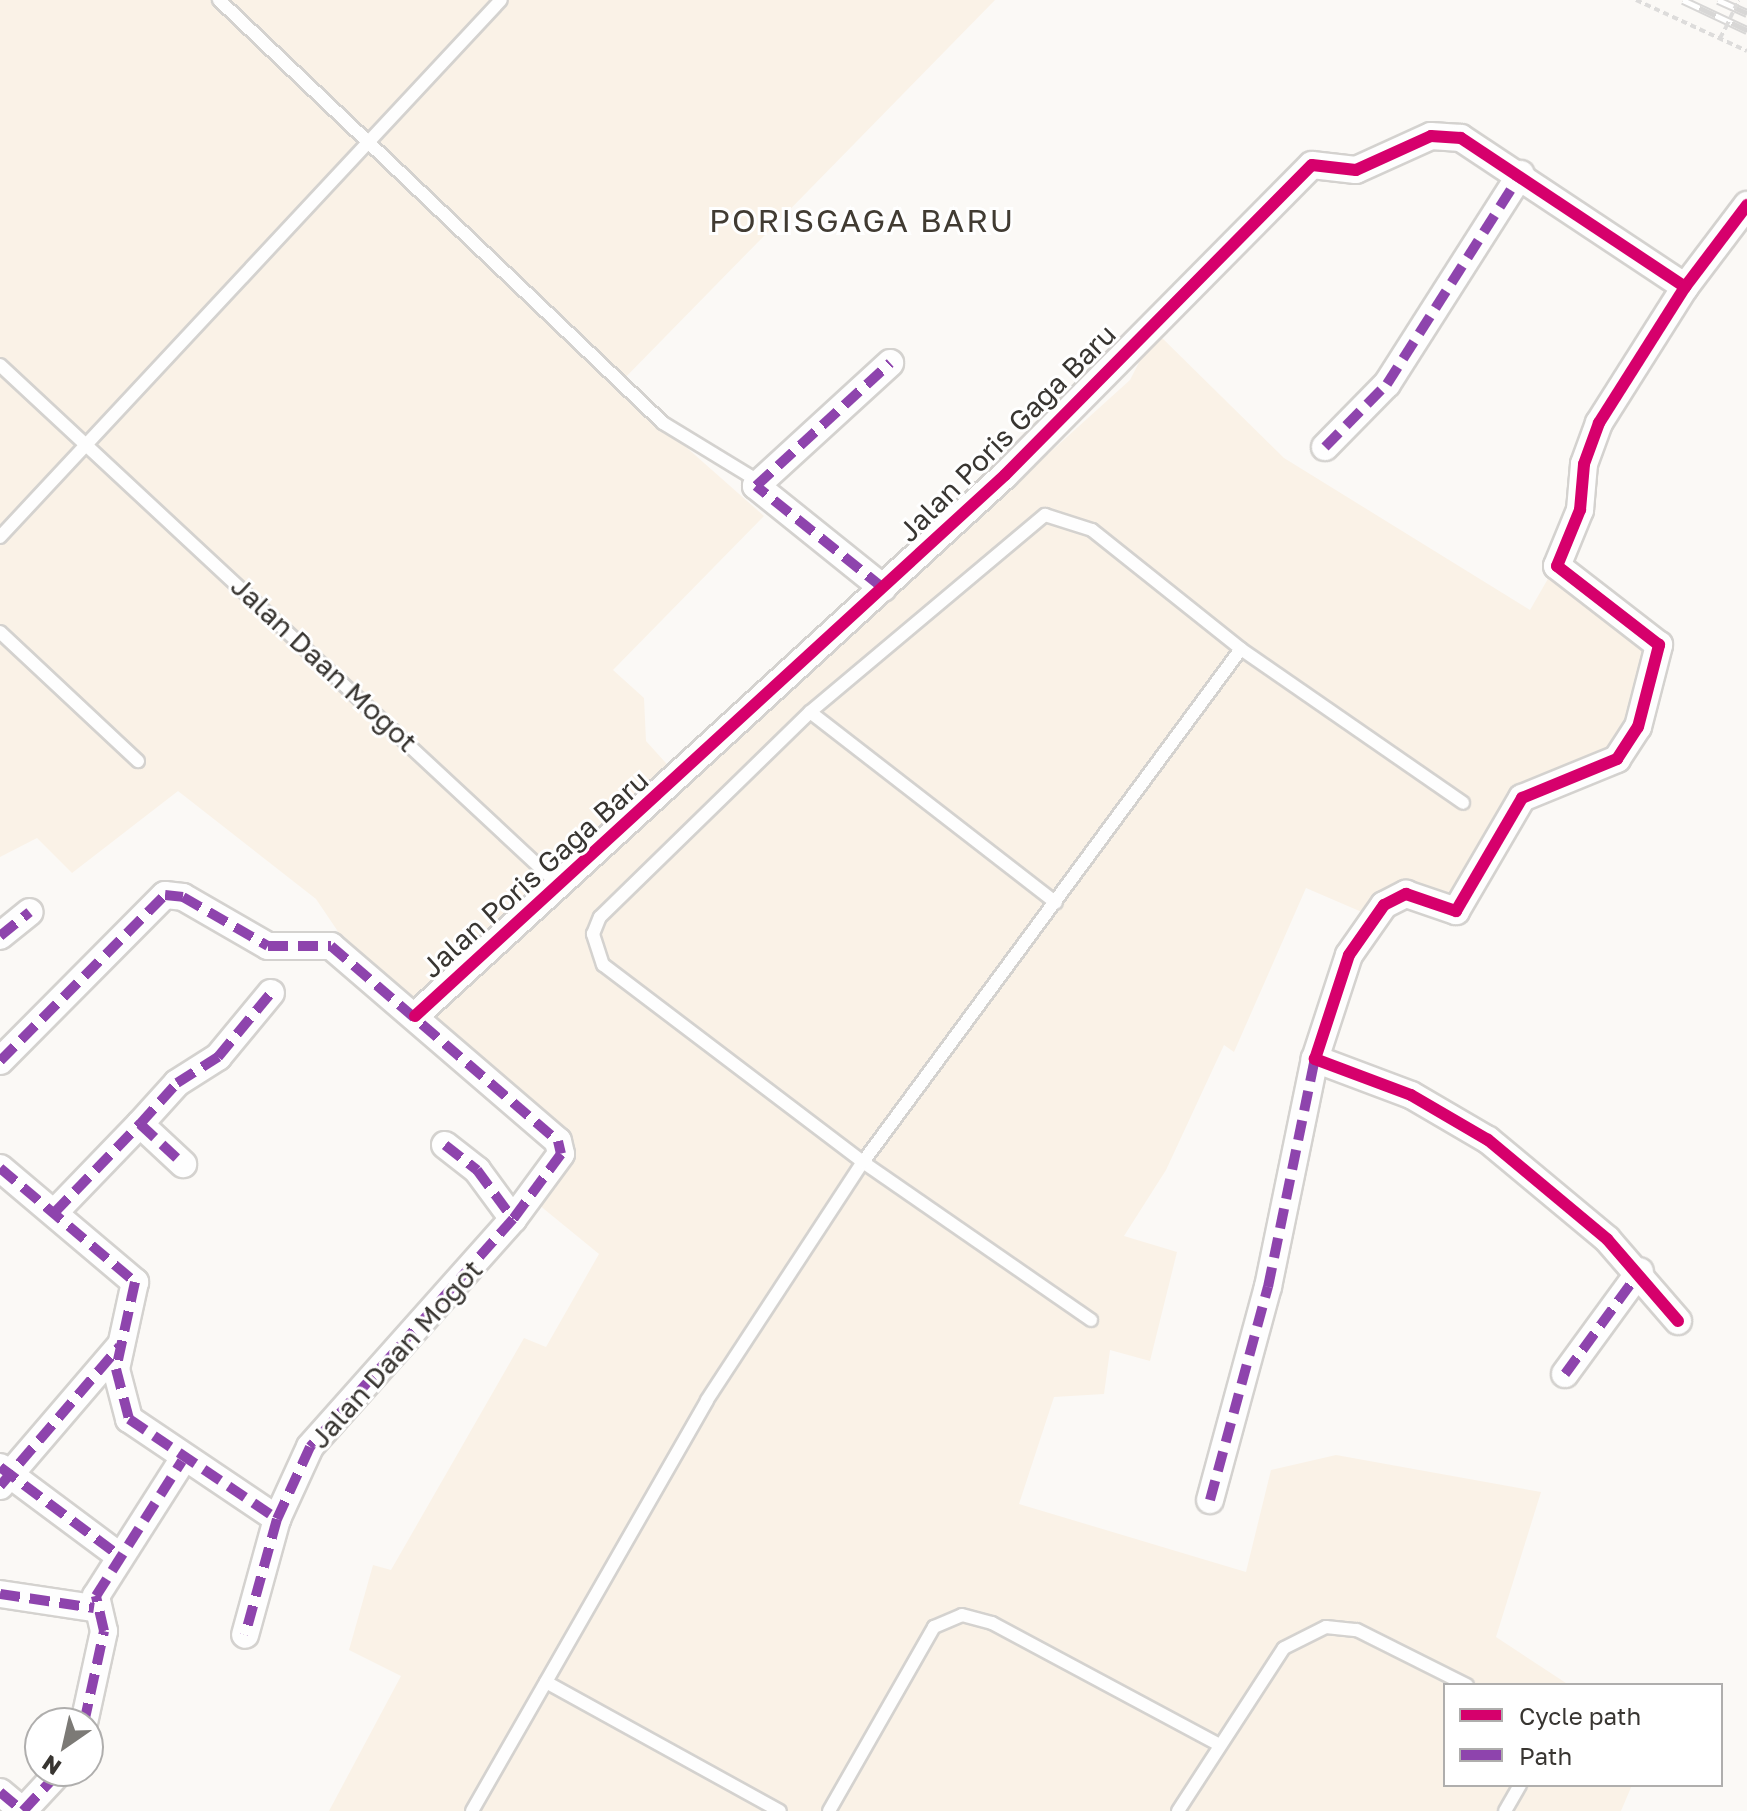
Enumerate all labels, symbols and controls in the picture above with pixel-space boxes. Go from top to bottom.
district label: PORISGAGA BARU [709,201,1015,239]
street label: Jalan Poris Gaga Baru [891,317,1123,549]
street label: Jalan Daan Mogot [224,569,424,759]
street label: Jalan Poris Gaga Baru [415,763,655,985]
street label: Jalan Daan Mogot [303,1253,489,1455]
legend [1443,1683,1723,1787]
text: Cycle path [1519,1701,1641,1730]
north arrow [24,1707,104,1787]
text: Path [1519,1741,1572,1770]
text: N [37,1750,66,1782]

